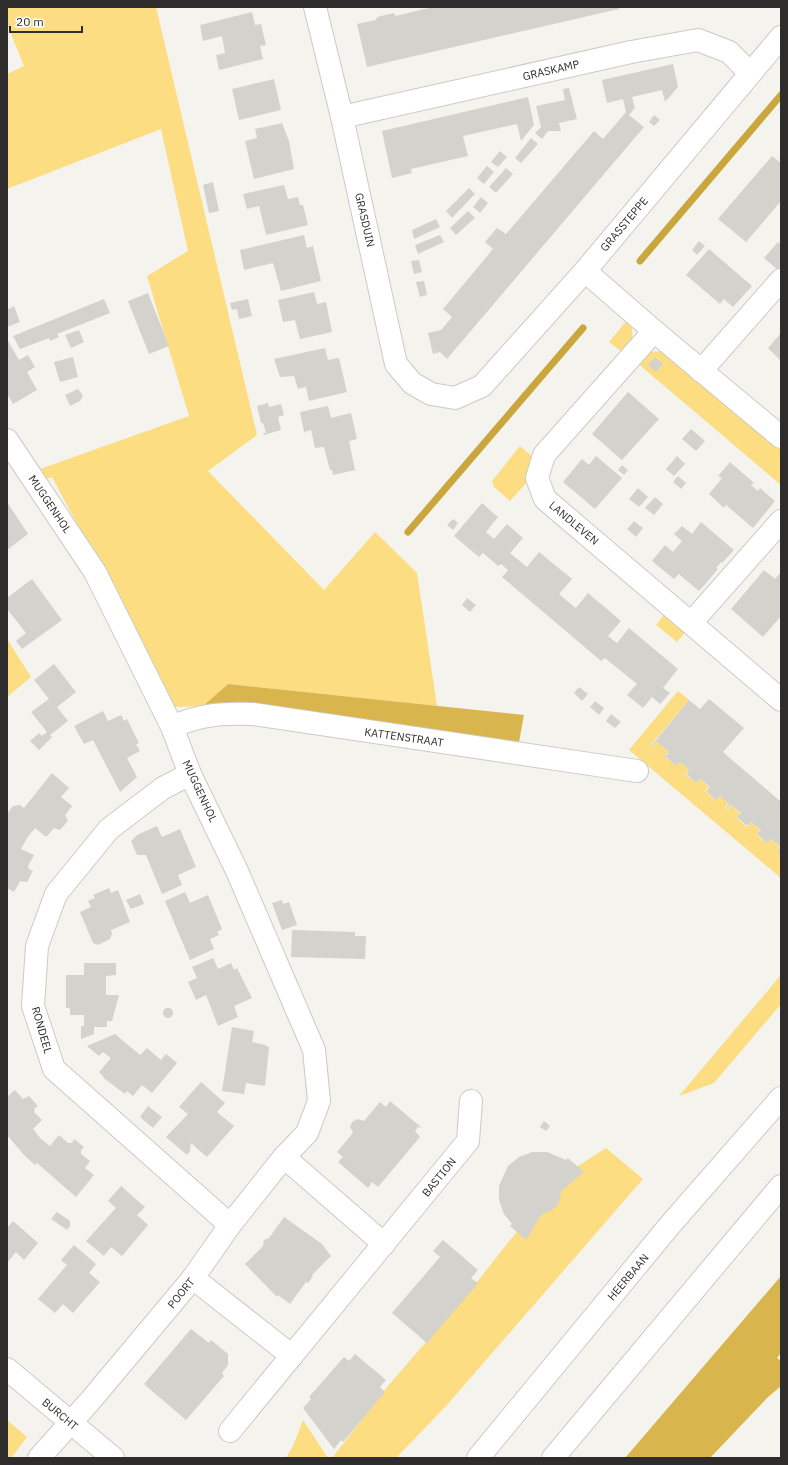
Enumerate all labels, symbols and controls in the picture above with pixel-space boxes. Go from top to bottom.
scale bar [10,8,82,34]
text: 20 m [16,14,44,29]
street label: GRASKAMP [521,57,581,83]
street label: GRASDUIN [352,192,378,248]
street label: GRASSTEPPE [597,194,651,254]
street label: MUGGENHOL [25,472,75,536]
street label: LANDLEVEN [546,498,602,548]
street label: KATTENSTRAAT [364,725,445,750]
street label: MUGGENHOL [180,758,221,825]
street label: RONDEEL [29,1005,56,1056]
street label: BASTION [419,1155,459,1199]
street label: HEERBAAN [604,1251,652,1303]
street label: POORT [164,1274,198,1311]
street label: BURCHT [39,1395,81,1433]

